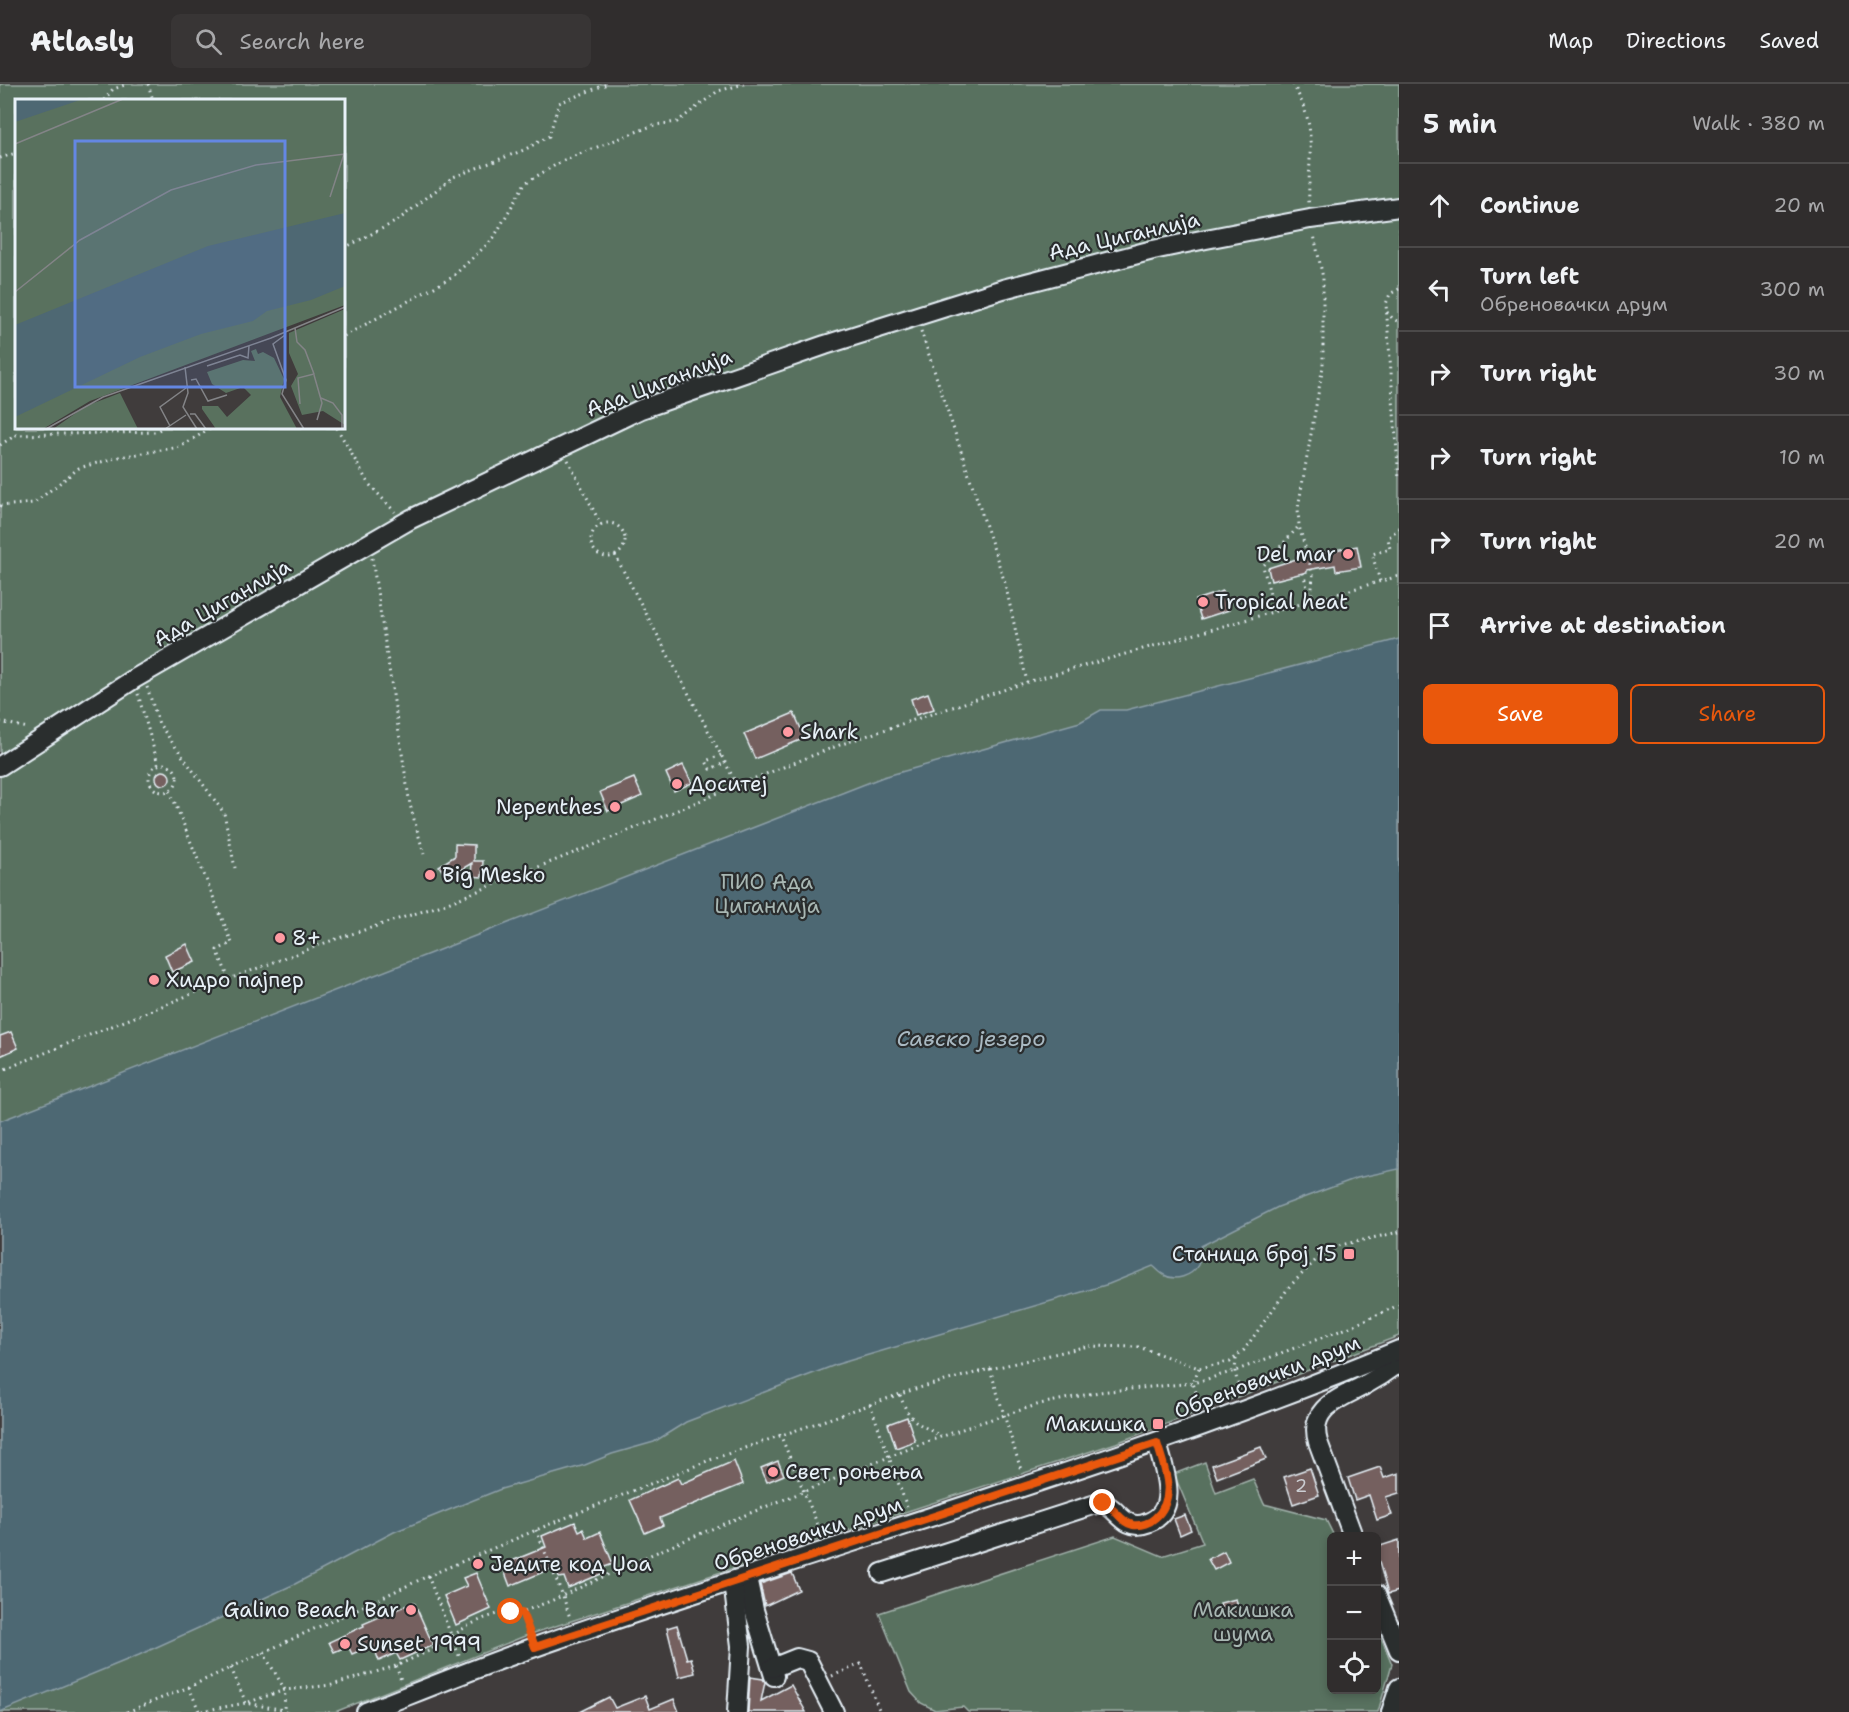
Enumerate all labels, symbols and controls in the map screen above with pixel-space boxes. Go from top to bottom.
search box [171,14,591,68]
text: Atlasly [30,22,135,60]
icon: search [192,25,225,58]
text: Search here [240,27,365,56]
text: Map [1548,27,1593,55]
text: Directions [1626,27,1726,55]
text: Saved [1759,27,1819,55]
inset map [15,99,345,429]
text: 5 min [1423,106,1497,141]
text: Walk · 380 m [1692,110,1825,136]
icon: ahead [1423,189,1456,222]
text: Continue [1480,191,1580,220]
text: 20 m [1774,192,1825,218]
street label: Ада Циганлија [1046,205,1202,267]
text: Turn left [1480,262,1579,291]
icon: left [1423,273,1456,306]
text: 300 m [1759,276,1825,302]
text: Обреновачки друм [1480,291,1668,317]
street label: Ада Циганлија [582,342,736,424]
icon: right [1423,357,1456,390]
text: Turn right [1480,359,1597,388]
text: 30 m [1773,360,1825,386]
icon: right [1423,441,1456,474]
text: Turn right [1480,443,1597,472]
text: 10 m [1779,444,1825,470]
icon: right [1423,525,1456,558]
text: Turn right [1480,527,1597,556]
text: 20 m [1774,528,1825,554]
place label: Del mar [1256,540,1336,568]
marker: Del mar [1341,547,1355,561]
street label: Ада Циганлија [148,552,296,654]
place label: Tropical heat [1215,588,1348,616]
marker: Tropical heat [1196,595,1210,609]
icon: arrive [1423,609,1456,642]
text: Arrive at destination [1480,611,1726,640]
button: Save [1423,684,1618,744]
button: Share [1630,684,1825,744]
place label: Shark [800,718,858,746]
marker: Shark [781,725,795,739]
place label: Доситеј [689,770,767,798]
marker: Доситеј [670,777,684,791]
place label: Nepenthes [496,793,603,821]
marker: Nepenthes [608,800,622,814]
place label: Big Mesko [442,861,546,889]
marker: Big Mesko [423,868,437,882]
park label: ПИО Ада Циганлија [714,868,820,920]
place label: 8+ [292,924,321,952]
marker: 8+ [273,931,287,945]
place label: Хидро пајпер [166,966,304,994]
marker: Хидро пајпер [147,973,161,987]
water label: Савско језеро [896,1024,1046,1053]
place label: Станица број 15 [1172,1240,1337,1268]
marker: Станица број 15 [1342,1247,1356,1261]
street label: Обреновачки друм [1170,1329,1364,1425]
place label: Макишка [1045,1410,1146,1438]
marker: Макишка [1151,1417,1165,1431]
place label: Свет роњења [785,1458,923,1486]
marker: Свет роњења [766,1465,780,1479]
house number: 2 [1295,1474,1307,1498]
route end [1089,1489,1115,1515]
street label: Обреновачки друм [710,1490,906,1578]
map controls [1327,1532,1381,1694]
button: + [1327,1532,1381,1586]
place label: Једите код Џоа [490,1550,652,1578]
marker: Једите код Џоа [471,1557,485,1571]
button: − [1327,1586,1381,1640]
place label: Galino Beach Bar [224,1596,399,1624]
park label: Макишка шума [1193,1596,1293,1648]
route start [497,1598,523,1624]
marker: Galino Beach Bar [404,1603,418,1617]
place label: Sunset 1999 [357,1630,481,1658]
marker: Sunset 1999 [338,1637,352,1651]
button: locate [1327,1640,1381,1694]

